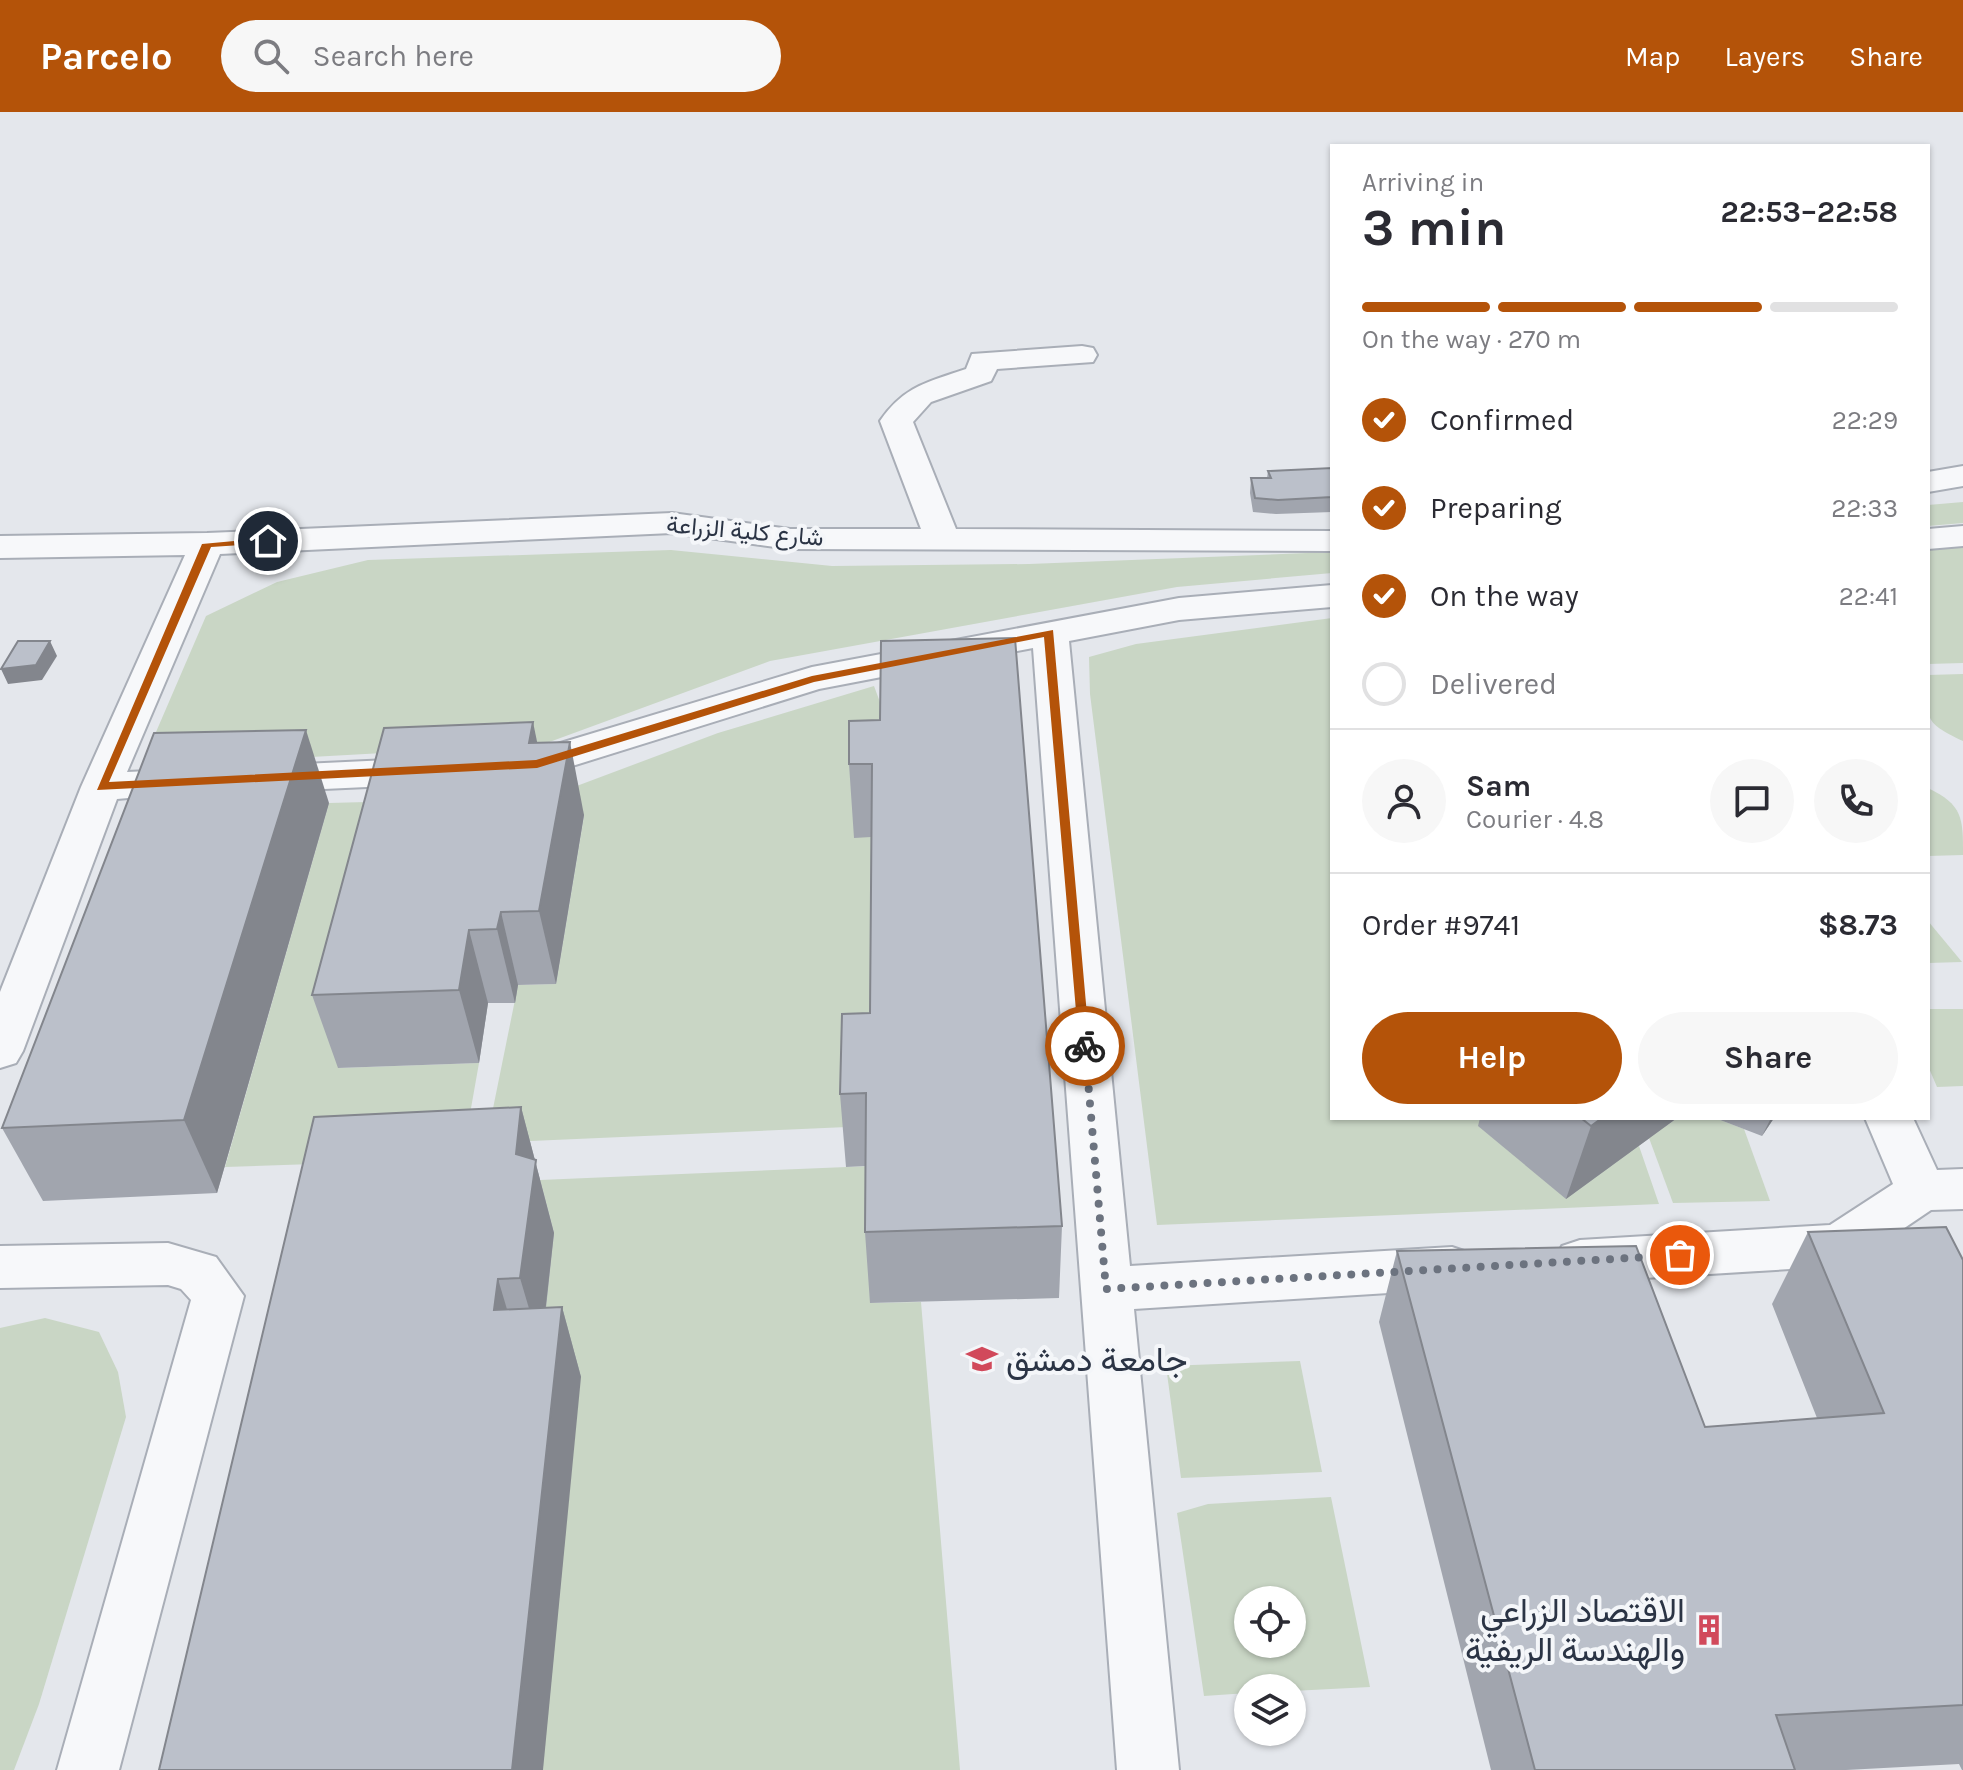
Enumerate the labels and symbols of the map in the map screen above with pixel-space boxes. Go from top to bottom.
pin [234,507,302,575]
street label: شارع كلية الزراعة [665,510,825,554]
courier [1045,1006,1125,1086]
pin [1646,1221,1714,1289]
place label: جامعة دمشق [1006,1340,1187,1380]
school or university icon: جامعة دمشق [965,1342,999,1376]
place label: الاقتصاد الزراعي والهندسة الريفية [1465,1591,1685,1670]
building icon: الاقتصاد الزراعي والهندسة الريفية [1692,1613,1726,1647]

